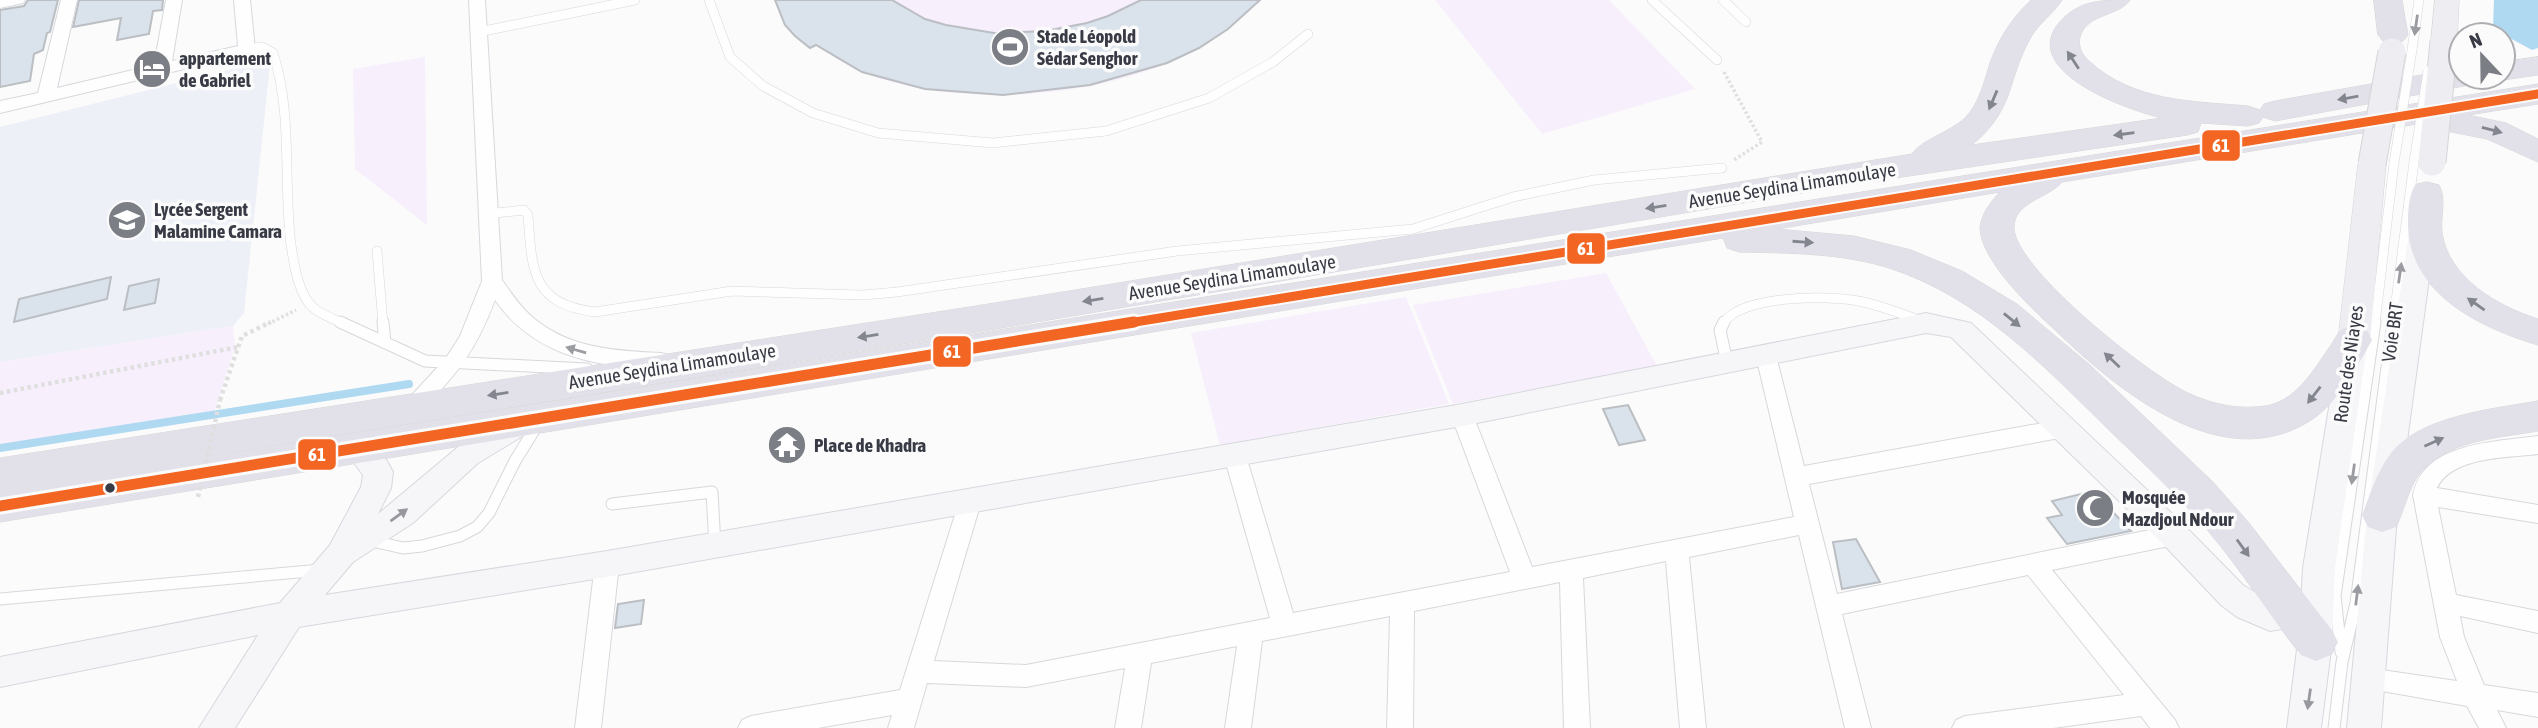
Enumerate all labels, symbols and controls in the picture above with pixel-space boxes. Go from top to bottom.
one-way arrow [2410,14,2421,36]
north arrow [2447,21,2517,91]
place label: Stade Léopold Sédar Senghor [1037,25,1138,69]
sports icon: Stade Léopold Sédar Senghor [989,26,1031,68]
text: N [2466,28,2485,53]
place label: appartement de Gabriel [179,47,272,91]
hotel icon: appartement de Gabriel [131,48,173,90]
one-way arrow [2067,50,2080,69]
one-way arrow [1988,90,1999,111]
one-way arrow [2337,93,2359,104]
one-way arrow [2482,125,2504,136]
one-way arrow [2113,129,2135,140]
line badge: 61 [2201,129,2241,162]
text: 61 [2212,134,2230,156]
street label: Avenue Seydina Limamoulaye [1687,158,1897,212]
place label: Lycée Sergent Malamine Camara [154,198,282,242]
school or university icon: Lycée Sergent Malamine Camara [106,199,148,241]
one-way arrow [1645,202,1667,213]
line badge: 61 [1566,232,1606,265]
text: 61 [1577,237,1595,259]
one-way arrow [1792,237,1814,248]
street label: Avenue Seydina Limamoulaye [1127,250,1337,304]
one-way arrow [2394,262,2405,284]
one-way arrow [1082,295,1104,306]
one-way arrow [2467,297,2485,311]
street label: Voie BRT [2377,300,2407,363]
street label: Route des Niayes [2329,304,2367,424]
one-way arrow [2004,312,2021,327]
one-way arrow [857,330,879,341]
line badge: 61 [932,335,972,368]
street label: Avenue Seydina Limamoulaye [567,339,777,393]
text: 61 [943,340,961,362]
one-way arrow [565,344,586,354]
one-way arrow [2103,352,2121,368]
one-way arrow [2306,386,2321,404]
one-way arrow [487,389,509,400]
temple icon: Place de Khadra [766,424,808,466]
place label: Place de Khadra [814,434,926,456]
one-way arrow [2424,436,2444,448]
line badge: 61 [297,438,337,471]
text: 61 [308,443,326,465]
one-way arrow [2347,463,2358,485]
unlabelled marker [103,481,117,495]
place label: Mosquée Mazdjoul Ndour [2122,486,2234,530]
mosque icon: Mosquée Mazdjoul Ndour [2074,487,2116,529]
one-way arrow [390,509,408,523]
one-way arrow [2236,539,2250,557]
one-way arrow [2351,584,2362,606]
one-way arrow [2303,688,2314,710]

